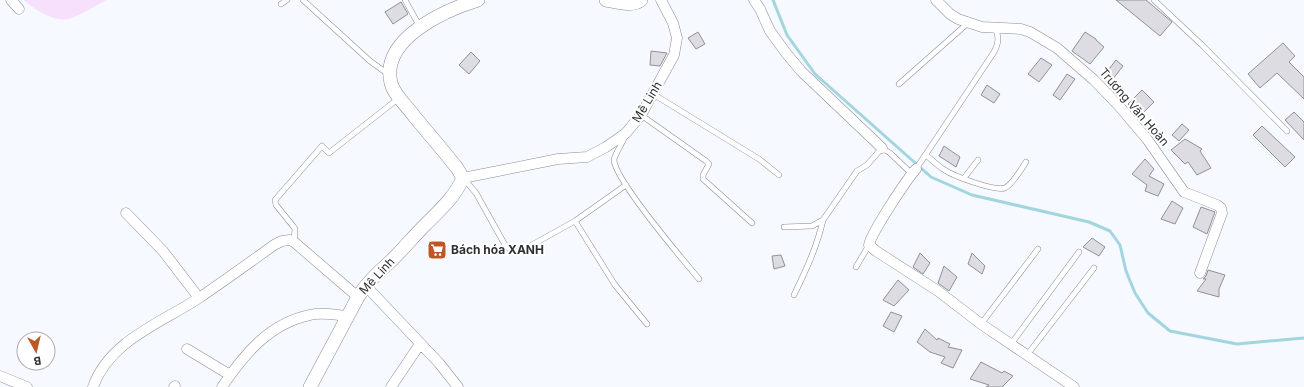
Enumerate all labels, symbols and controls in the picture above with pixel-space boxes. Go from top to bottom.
street label: Trương Văn Hoàn [1096,65,1172,149]
street label: Mê Linh [629,79,665,125]
supermarket icon: Bách hóa XANH [426,239,448,261]
place label: Bách hóa XANH [451,242,544,257]
street label: Mê Linh [356,254,397,297]
north arrow [16,331,56,371]
text: B [33,353,42,368]

